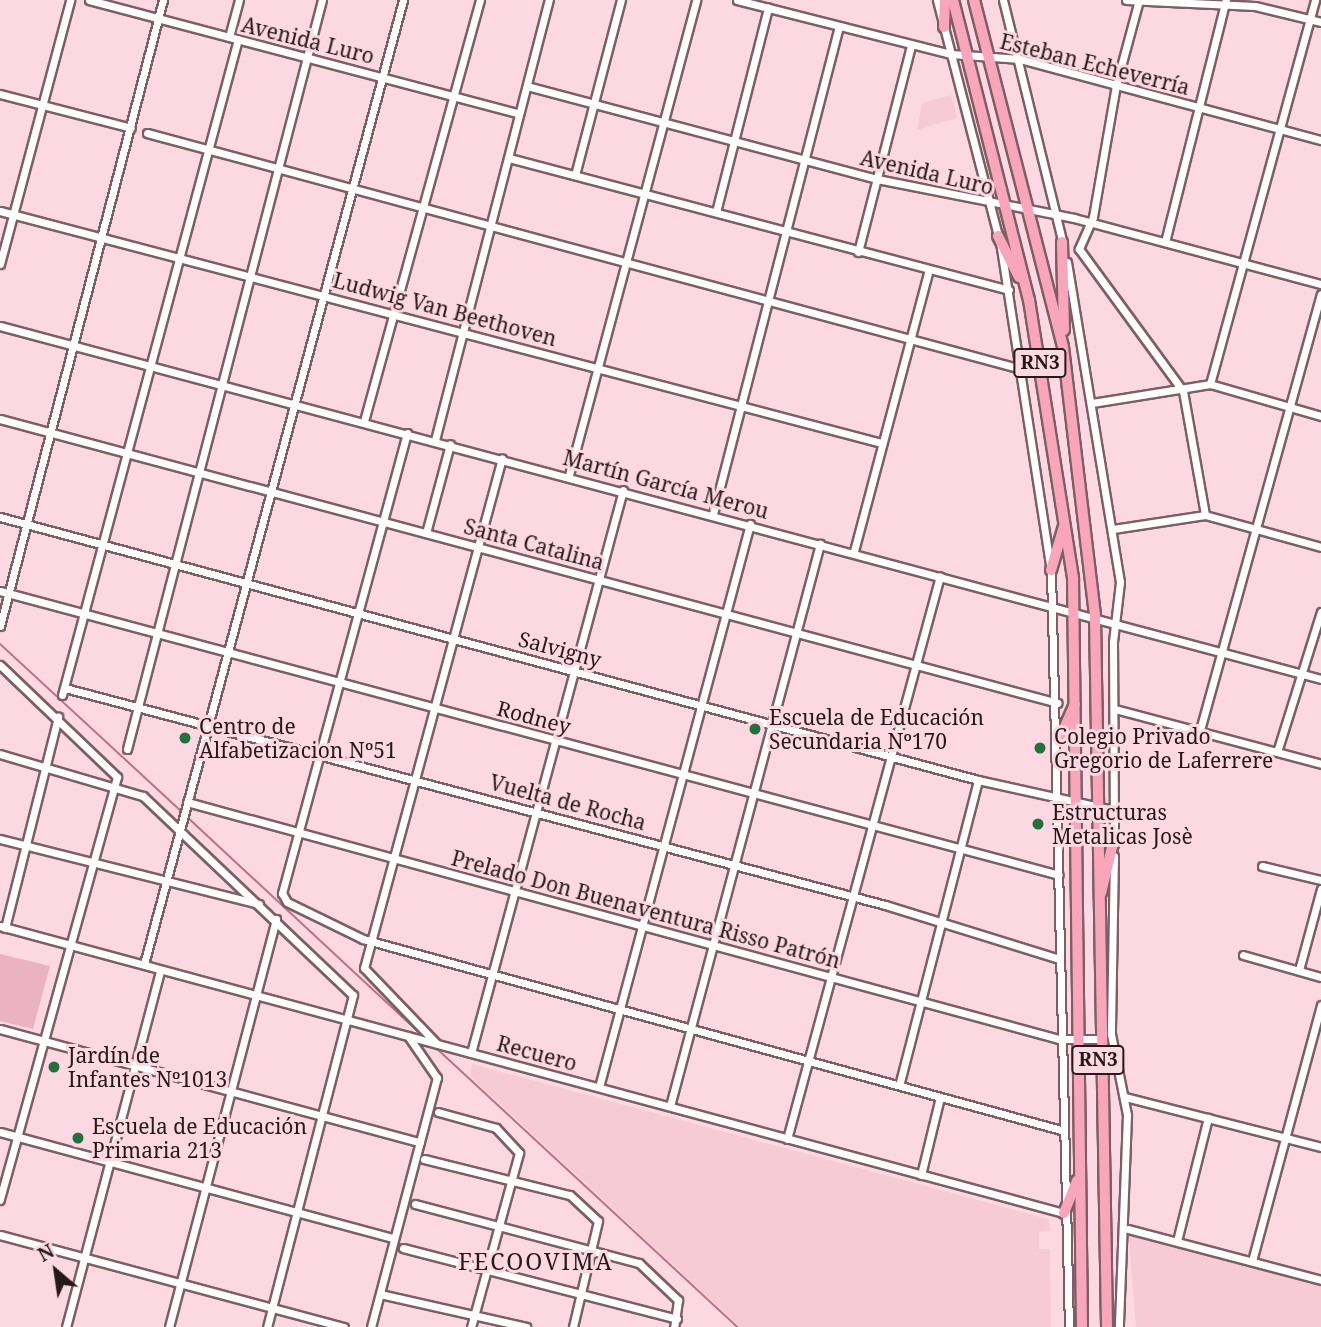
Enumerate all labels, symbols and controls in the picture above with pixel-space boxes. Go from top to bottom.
street label: Avenida Luro [239,11,377,69]
street label: Esteban Echeverría [998,28,1192,100]
street label: Avenida Luro [858,144,996,200]
street label: Ludwig Van Beethoven [330,267,560,351]
road number: RN3 [1012,348,1068,378]
street label: Martín García Merou [560,444,772,524]
street label: Santa Catalina [461,513,607,575]
street label: Salvigny [516,626,604,672]
street label: Rodney [494,695,574,739]
place label: Escuela de Educación Secundaria Nº170 [769,704,984,754]
place label: Centro de Alfabetizacion Nº51 [199,713,397,763]
marker: Escuela de Educación Secundaria Nº170 [747,721,763,737]
place label: Colegio Privado Gregorio de Laferrere [1054,723,1273,773]
marker: Centro de Alfabetizacion Nº51 [177,730,193,746]
marker: Colegio Privado Gregorio de Laferrere [1032,740,1048,756]
street label: Vuelta de Rocha [487,769,649,835]
place label: Estructuras Metalicas Josè [1052,799,1193,849]
marker: Estructuras Metalicas Josè [1030,816,1046,832]
street label: Prelado Don Buenaventura Risso Patrón [449,845,843,973]
street label: Recuero [494,1030,580,1076]
place label: Jardín de Infantes Nº1013 [68,1042,227,1092]
road number: RN3 [1070,1044,1126,1076]
marker: Jardín de Infantes Nº1013 [46,1059,62,1075]
place label: Escuela de Educación Primaria 213 [92,1113,307,1163]
marker: Escuela de Educación Primaria 213 [70,1130,86,1146]
north arrow [21,1236,91,1306]
text: N [33,1238,59,1268]
district label: FECOOVIMA [459,1247,613,1275]

